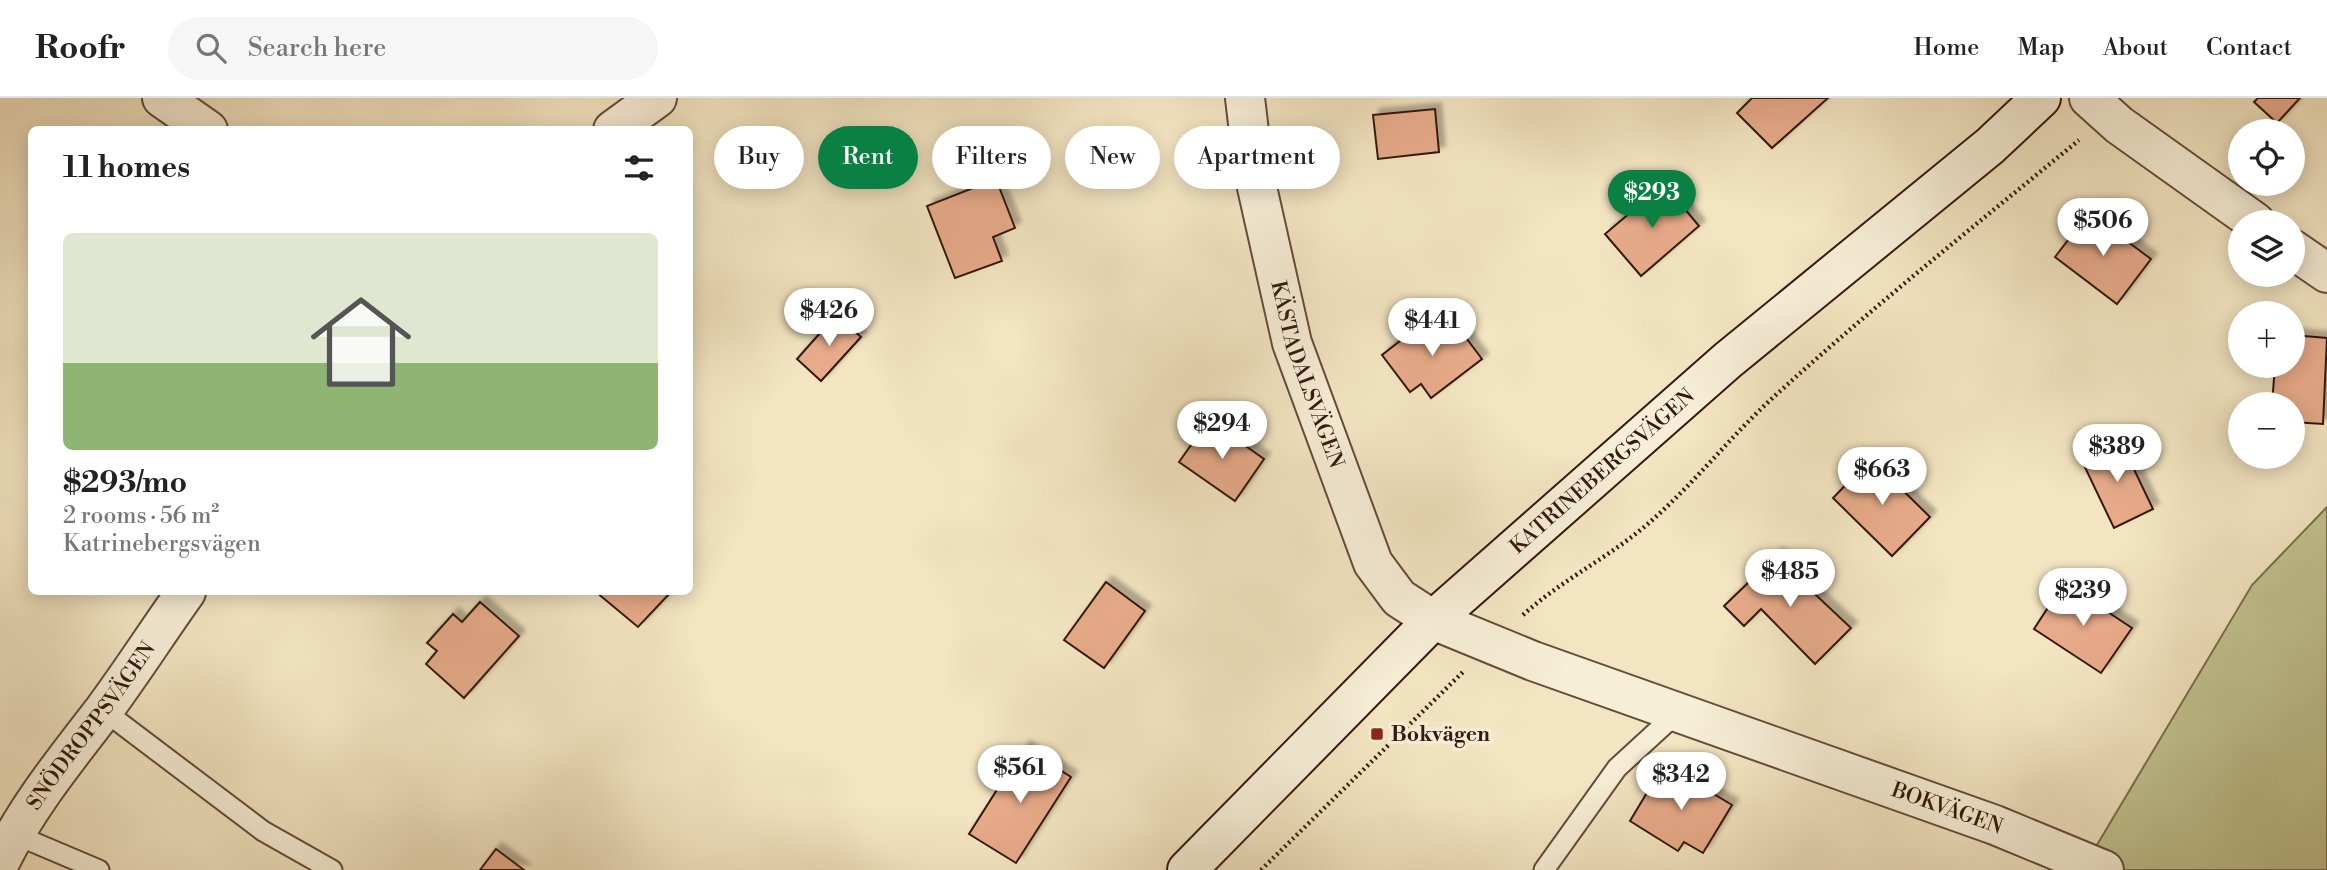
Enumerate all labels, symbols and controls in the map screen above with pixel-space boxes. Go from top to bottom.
search box [168,17,658,80]
text: Roofr [35,28,126,69]
icon: search [192,29,230,67]
text: Search here [248,32,386,64]
text: Home [1914,33,1979,63]
text: Map [2017,33,2065,63]
text: About [2103,33,2168,63]
text: Contact [2206,33,2292,63]
map controls [2228,119,2305,469]
button: locate [2228,119,2305,196]
chip: Buy [714,126,804,189]
chip: Rent [818,126,918,189]
chip: Filters [932,126,1051,189]
chip: New [1065,126,1160,189]
chip: Apartment [1174,126,1340,189]
text: 11 homes [63,149,190,187]
icon: filters [620,149,658,187]
pin: $293 [1611,170,1693,230]
text: $293 [1624,179,1680,207]
pin: $506 [2062,198,2144,258]
text: $506 [2073,207,2133,235]
button: layers [2228,210,2305,287]
street label: KÄSTADALSVÄGEN [1264,278,1349,472]
icon: home [298,279,424,405]
pin: $426 [788,288,870,348]
text: $426 [800,297,858,325]
pin: $441 [1391,299,1473,358]
button: + [2228,301,2305,378]
text: $441 [1404,307,1460,335]
street label: KATRINEBERGSVÄGEN [1505,383,1701,560]
button: − [2228,392,2305,469]
pin: $294 [1181,402,1263,461]
text: $294 [1193,410,1251,438]
pin: $389 [2076,424,2158,484]
text: $389 [2089,433,2145,461]
pin: $663 [1841,448,1923,507]
text: $663 [1854,456,1910,484]
text: $293/mo [63,464,187,502]
text: 2 rooms · 56 m² [63,502,219,530]
text: Katrinebergsvägen [63,530,261,558]
pin: $485 [1749,550,1831,609]
text: $485 [1761,558,1819,586]
pin: $239 [2042,568,2124,628]
text: $239 [2055,577,2111,605]
street label: SNÖDROPPSVÄGEN [21,637,162,815]
place label: Bokvägen [1391,722,1490,748]
marker: Bokvägen [1369,726,1385,742]
pin: $561 [979,746,1061,805]
pin: $342 [1640,752,1722,812]
text: $561 [994,754,1046,782]
text: $342 [1652,761,1710,789]
street label: BOKVÄGEN [1887,777,2006,841]

